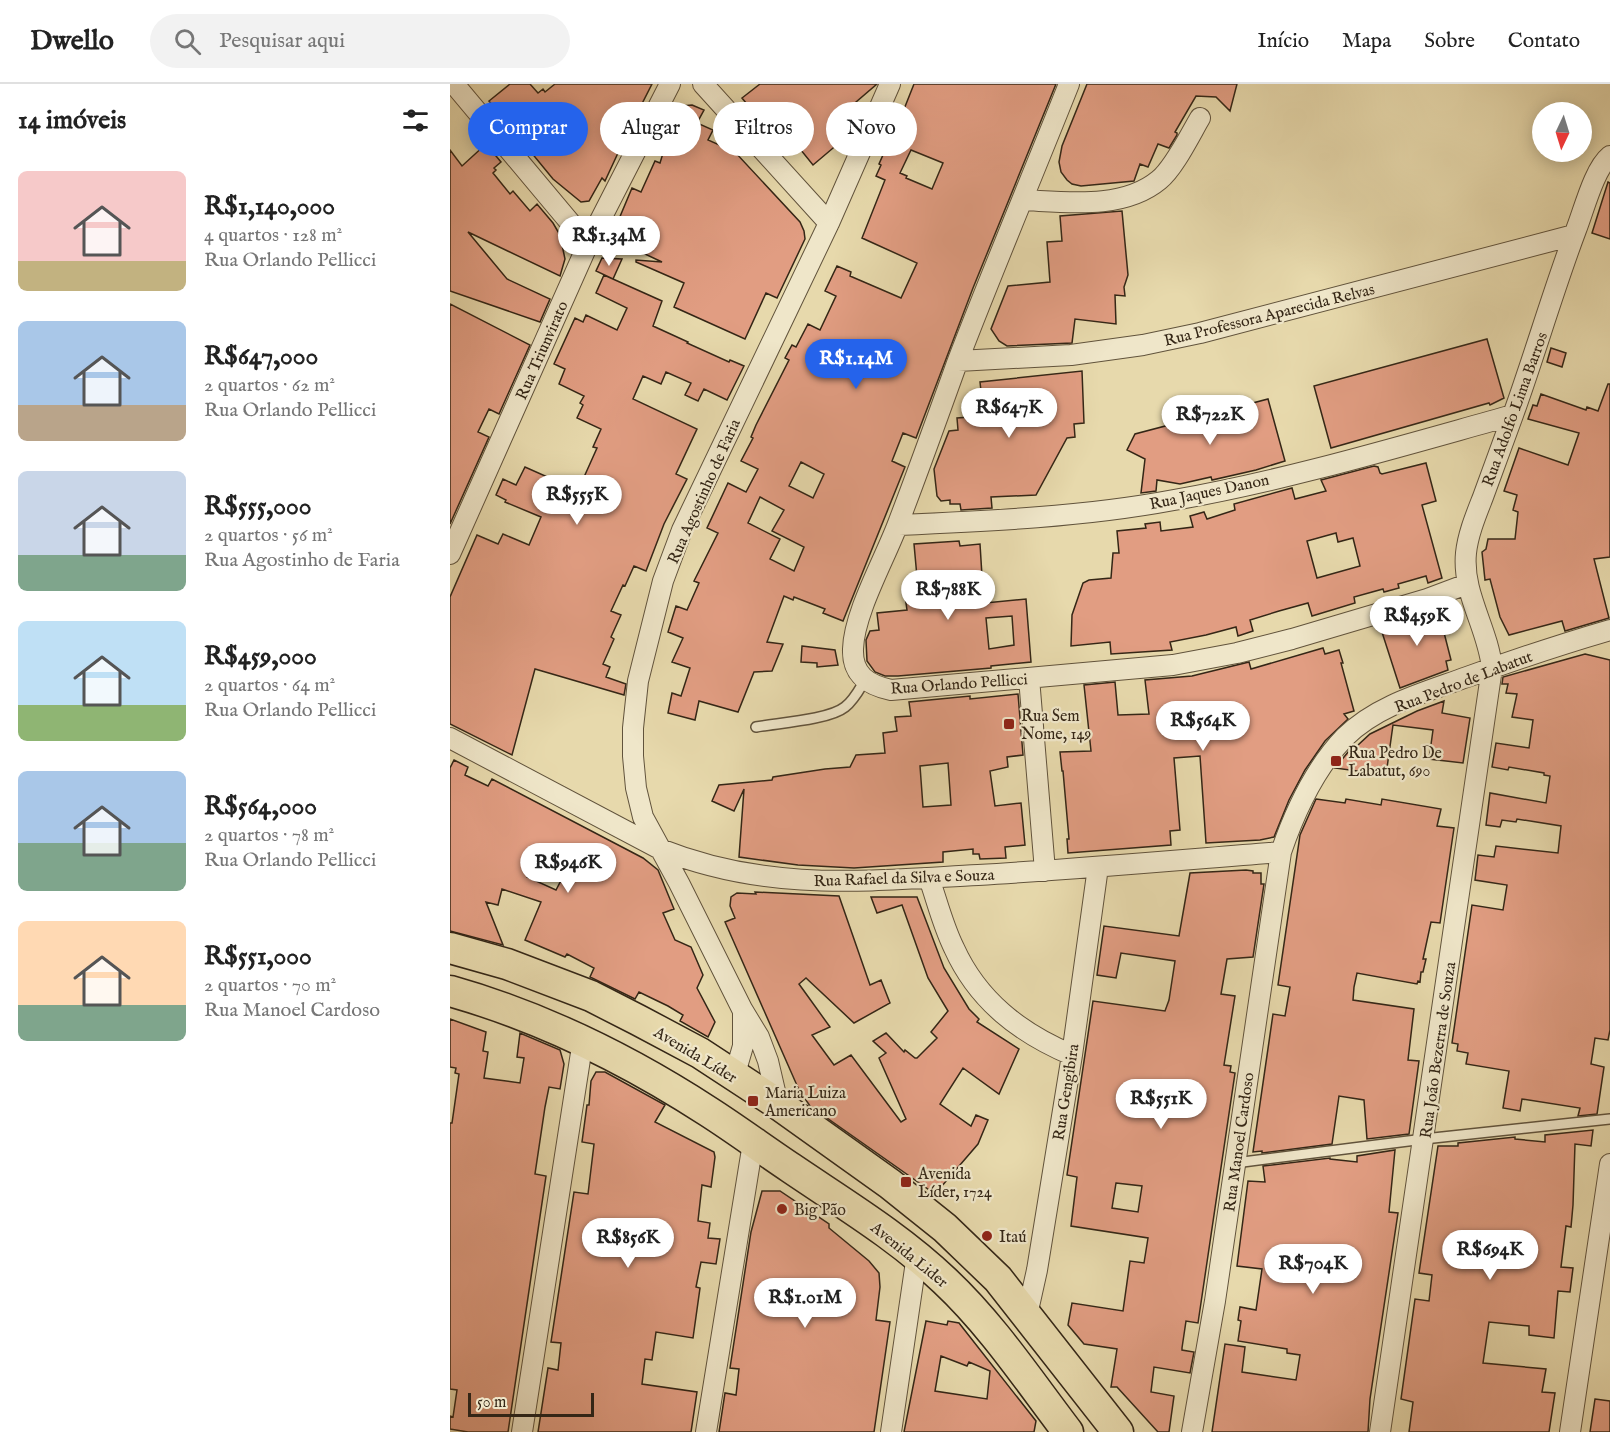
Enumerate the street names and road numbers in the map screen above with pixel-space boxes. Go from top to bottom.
street label: Rua Professora Aparecida Relvas [1162,280,1377,352]
street label: Rua Triunvirato [512,298,574,403]
street label: Rua Adolfo Lima Barros [1479,329,1553,490]
street label: Rua Agostinho de Faria [664,416,746,567]
street label: Rua Jaques Danon [1148,470,1272,515]
street label: Rua Pedro de Labatut [1392,647,1536,718]
street label: Rua Orlando Pellicci [890,670,1029,700]
street label: Rua Rafael da Silva e Souza [813,866,995,892]
street label: Rua João Bezerra de Souza [1417,961,1461,1140]
street label: Avenida Líder [649,1022,740,1089]
street label: Rua Gengibira [1049,1042,1085,1142]
street label: Rua Manoel Cardoso [1220,1071,1260,1213]
street label: Avenida Lider [865,1218,952,1293]

